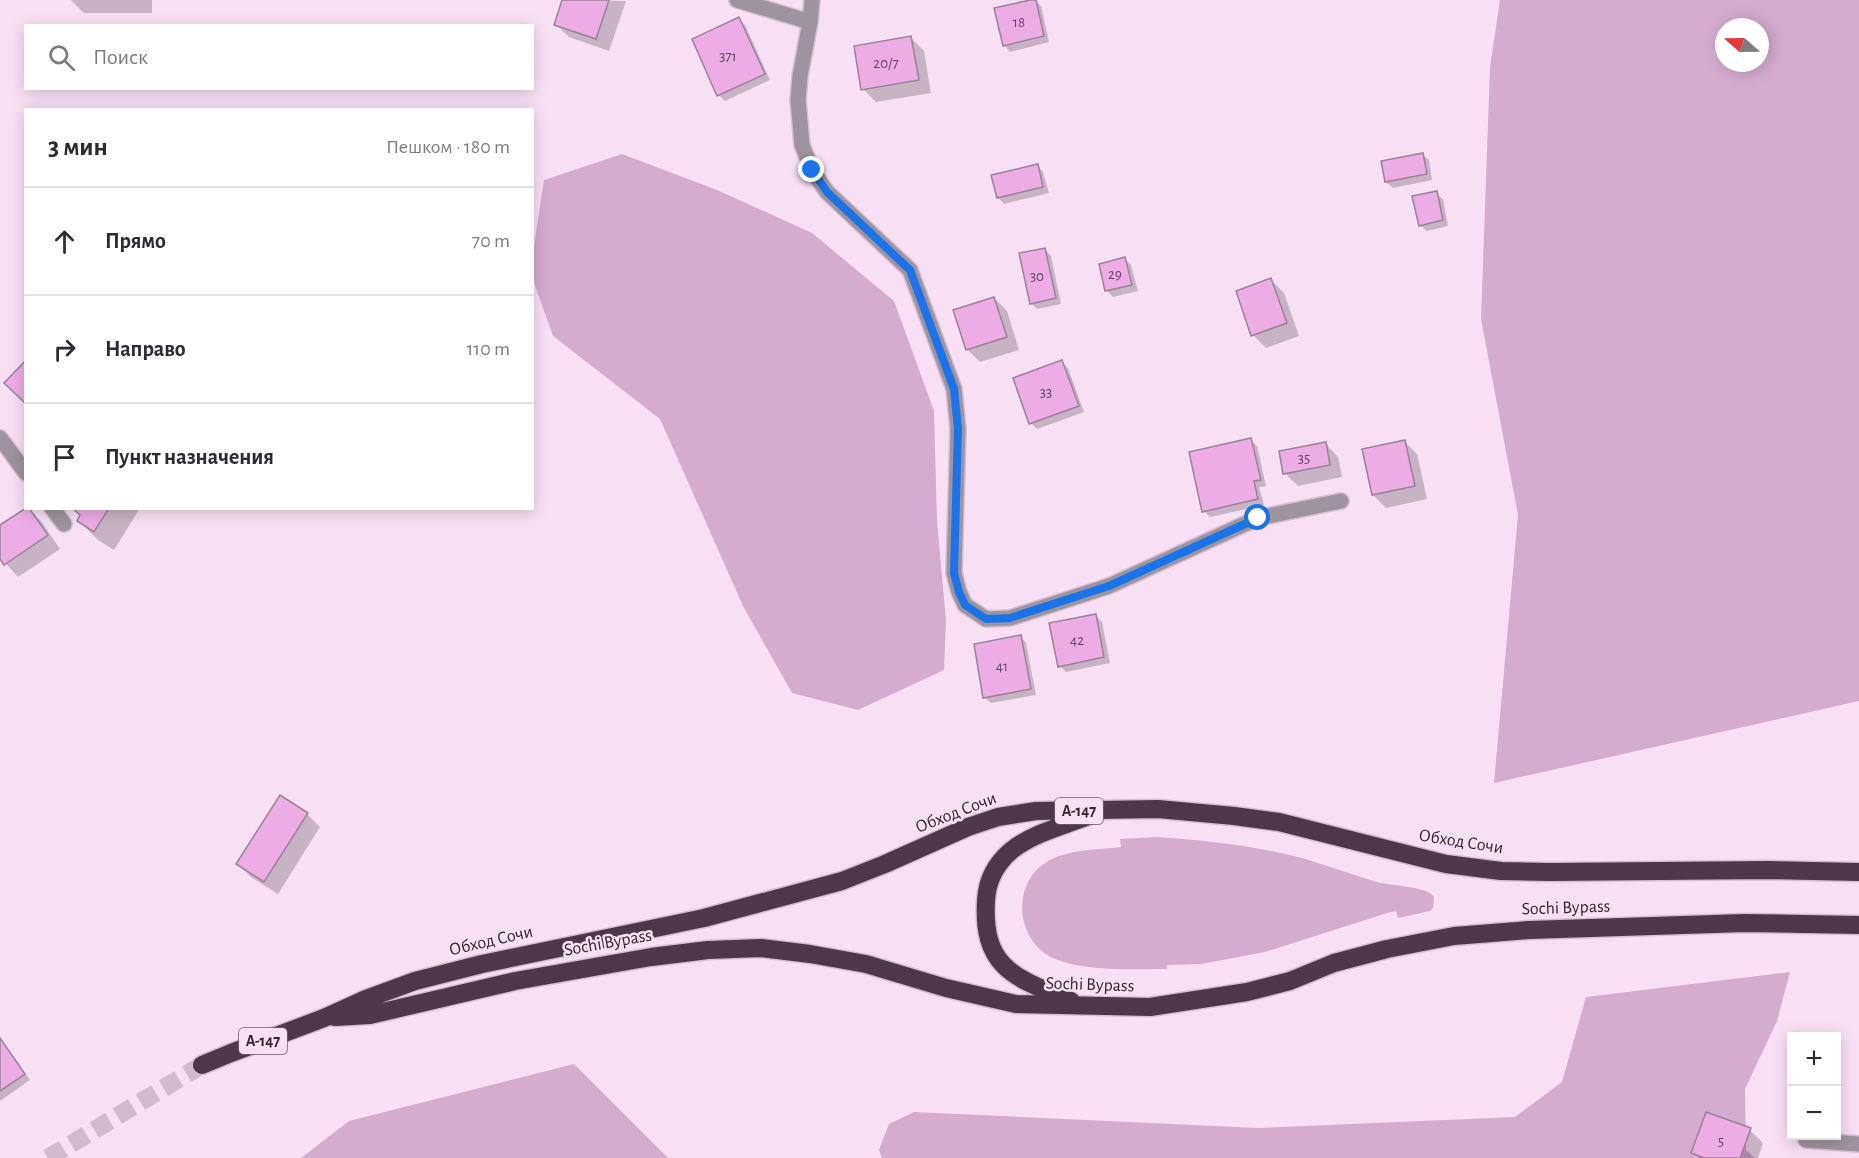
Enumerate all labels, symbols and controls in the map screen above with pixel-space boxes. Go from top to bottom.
house number: 18 [1013,15,1025,30]
north arrow [1715,18,1769,72]
search box [24,24,534,90]
icon: search [45,41,78,74]
text: Поиск [93,46,148,68]
house number: 371 [719,49,737,64]
house number: 20/7 [873,56,899,71]
text: 3 мин [48,134,108,160]
text: Пешком · 180 m [386,137,510,157]
route end [798,156,824,182]
icon: ahead [48,225,81,258]
text: Прямо [105,230,166,252]
text: 70 m [472,231,510,251]
house number: 29 [1108,267,1122,282]
house number: 30 [1030,269,1044,284]
icon: right [48,333,81,366]
text: Направо [105,338,186,360]
text: 110 m [466,339,510,359]
house number: 33 [1040,385,1052,400]
icon: arrive [48,441,81,474]
text: Пункт назначения [105,446,274,468]
house number: 35 [1298,451,1310,466]
route start [1244,504,1270,530]
house number: 42 [1070,633,1084,648]
house number: 41 [996,659,1008,674]
street label: Обход Сочи [913,788,999,837]
road number: А-147 [1055,798,1103,824]
street label: Обход Сочи [1417,825,1505,858]
street label: Sochi Bypass [1521,897,1611,919]
street label: Обход Сочи [447,922,535,959]
street label: Sochi Bypass [563,926,653,960]
street label: Sochi Bypass [1045,974,1135,996]
road number: А-147 [239,1028,287,1054]
map controls [1787,1032,1841,1140]
button: + [1787,1032,1841,1086]
button: − [1787,1086,1841,1140]
house number: 5 [1718,1134,1724,1149]

